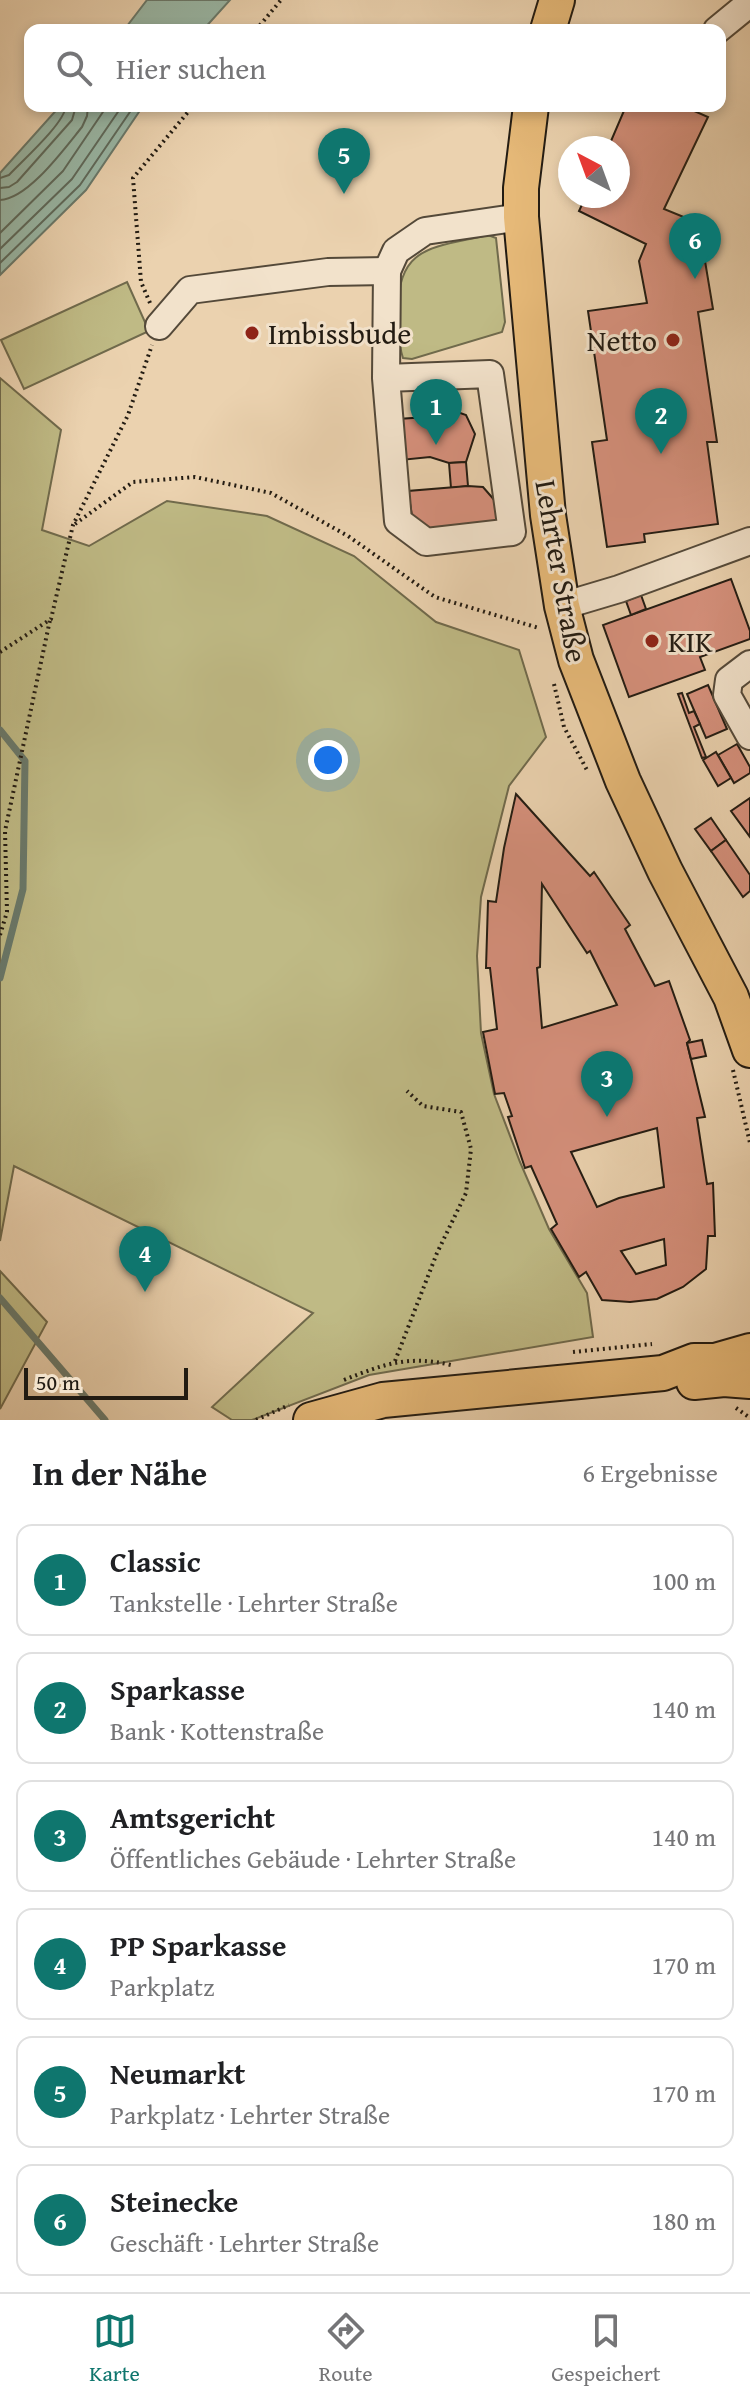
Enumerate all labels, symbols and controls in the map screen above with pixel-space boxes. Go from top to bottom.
search box [24,24,726,112]
icon: search [52,46,96,90]
text: Hier suchen [116,46,266,90]
pin: 5 [318,128,370,194]
north arrow [558,136,630,208]
pin: 6 [669,213,721,279]
place label: Imbissbude [268,311,411,355]
place label: Netto [587,318,657,362]
marker: Imbissbude [243,324,261,342]
marker: Netto [664,331,682,349]
pin: 1 [410,379,462,445]
pin: 2 [635,388,687,454]
street label: Lehrter Straße [524,476,600,666]
place label: KIK [668,619,713,663]
marker: KIK [643,632,661,650]
your location [308,740,348,780]
pin: 3 [581,1051,633,1117]
pin: 4 [119,1226,171,1292]
scale bar [24,1364,188,1400]
text: 50 m [36,1366,80,1398]
text: In der Nähe [32,1448,207,1497]
text: 6 Ergebnisse [583,1453,718,1492]
text: Classic [110,1539,201,1583]
text: 1 [53,1561,67,1600]
text: 100 m [651,1561,716,1600]
text: Tankstelle · Lehrter Straße [110,1583,398,1622]
text: Sparkasse [110,1667,245,1711]
text: 2 [53,1689,67,1728]
text: 140 m [651,1689,716,1728]
text: Bank · Kottenstraße [110,1711,324,1750]
text: Amtsgericht [110,1795,275,1839]
text: 3 [53,1817,67,1856]
text: 140 m [651,1817,716,1856]
text: Öffentliches Gebäude · Lehrter Straße [110,1839,516,1878]
text: PP Sparkasse [110,1923,286,1967]
text: 4 [53,1945,67,1984]
text: 170 m [651,1945,716,1984]
text: Parkplatz [110,1967,214,2006]
text: Neumarkt [110,2051,245,2095]
text: 5 [53,2073,67,2112]
text: 170 m [651,2073,716,2112]
text: Parkplatz · Lehrter Straße [110,2095,390,2134]
text: Steinecke [110,2179,238,2223]
text: 6 [53,2201,67,2240]
text: 180 m [651,2201,716,2240]
text: Geschäft · Lehrter Straße [110,2223,379,2262]
tab: Karte [89,2309,140,2389]
tab: Route [319,2309,373,2389]
tab: Gespeichert [551,2309,661,2389]

